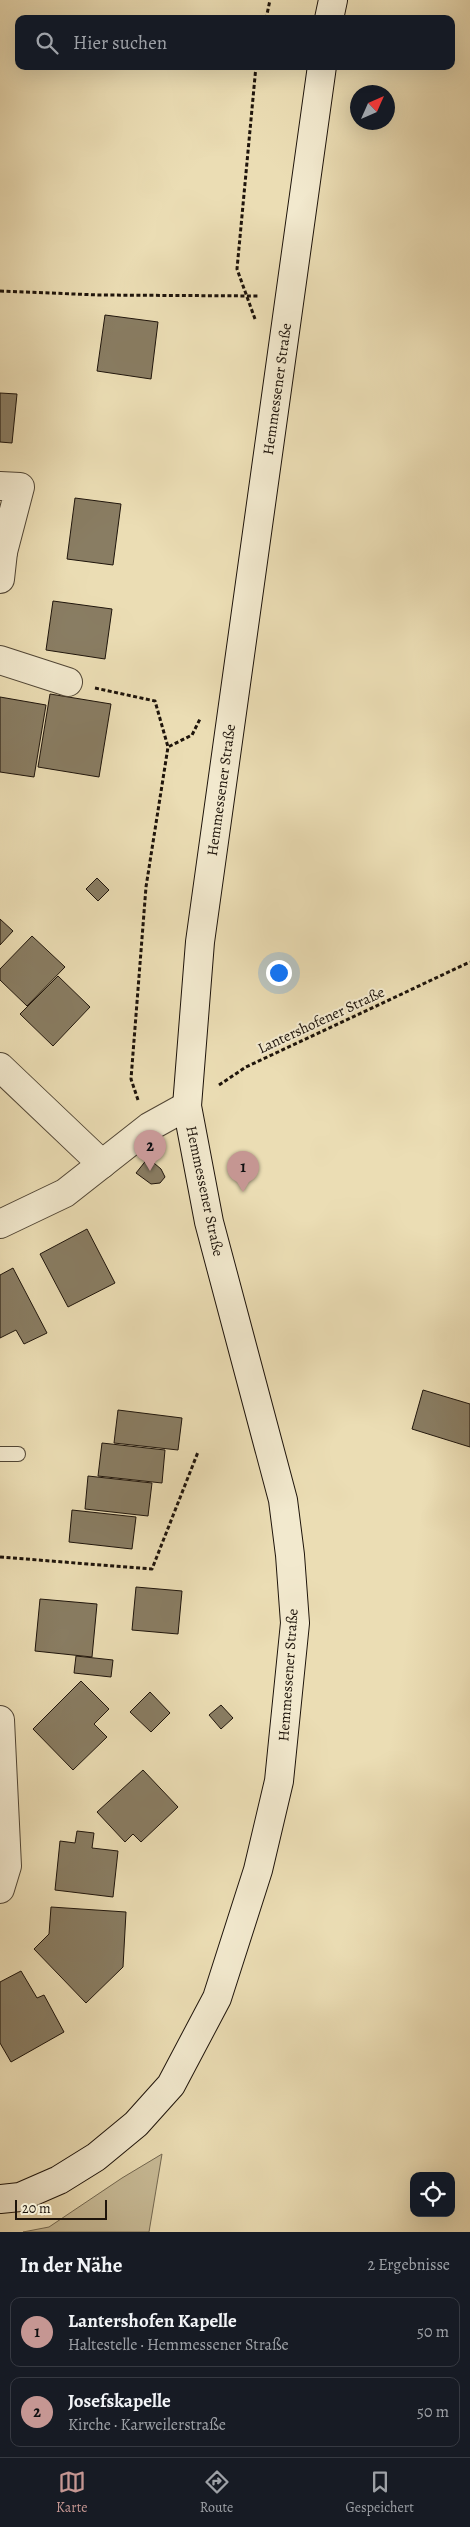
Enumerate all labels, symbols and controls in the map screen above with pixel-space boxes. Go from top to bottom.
search box [15,15,455,70]
icon: search [33,29,61,57]
text: Hier suchen [73,30,167,56]
north arrow [350,85,395,130]
street label: Hemmessener Straße [258,322,296,456]
street label: Hemmessener Straße [202,723,240,857]
your location [266,960,292,986]
street label: Lantershofener Straße [254,982,388,1058]
street label: Hemmessener Straße [181,1124,229,1258]
pin: 2 [134,1130,166,1171]
pin: 1 [227,1151,259,1192]
street label: Hemmessener Straße [273,1608,303,1742]
map controls [410,2172,455,2217]
button: locate [410,2172,455,2217]
scale bar [15,2197,108,2220]
text: 20 m [22,2199,51,2218]
text: In der Nähe [20,2251,122,2279]
text: 2 Ergebnisse [368,2254,450,2276]
text: Lantershofen Kapelle [68,2308,237,2334]
text: 1 [34,2321,40,2343]
text: 50 m [417,2321,449,2343]
text: Haltestelle · Hemmessener Straße [68,2334,289,2356]
text: Josefskapelle [68,2388,171,2414]
text: 2 [33,2401,41,2423]
text: 50 m [417,2401,449,2423]
text: Kirche · Karweilerstraße [68,2414,226,2436]
tab: Karte [56,2468,88,2517]
tab: Route [200,2468,233,2517]
tab: Gespeichert [346,2468,414,2517]

